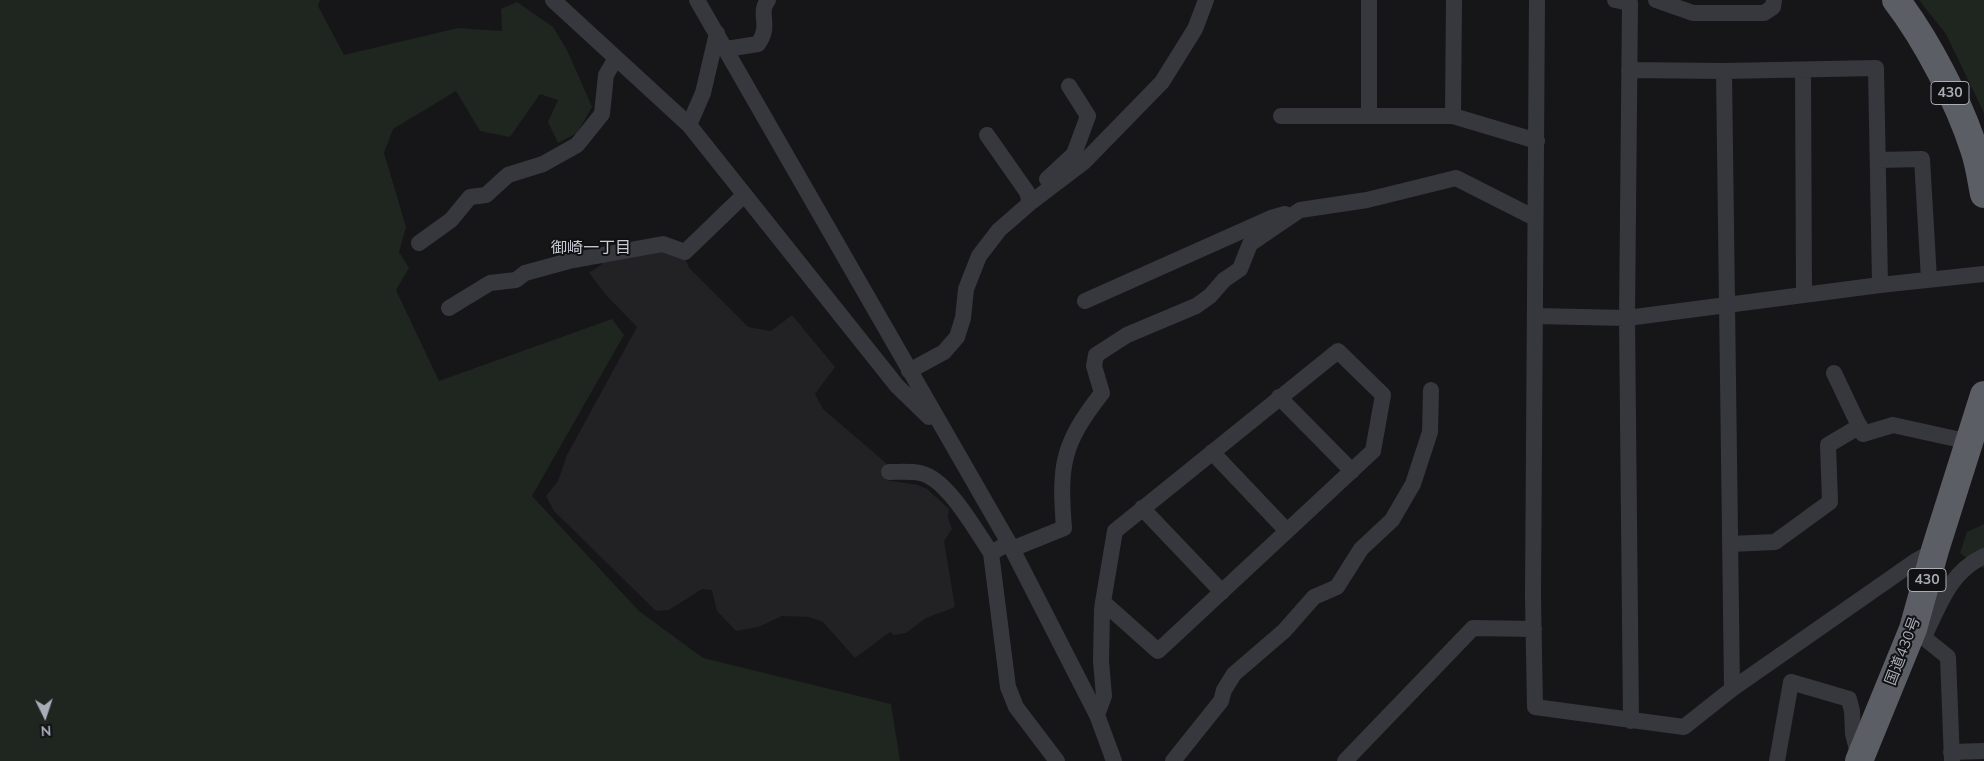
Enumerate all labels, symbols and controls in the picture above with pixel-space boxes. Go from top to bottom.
road number: 430 [1931,82,1969,105]
district label: 御崎一丁目 [551,238,631,258]
road number: 430 [1908,568,1946,592]
street label: 国道430号 [1882,614,1924,688]
north arrow [20,691,70,741]
text: N [40,722,52,740]

